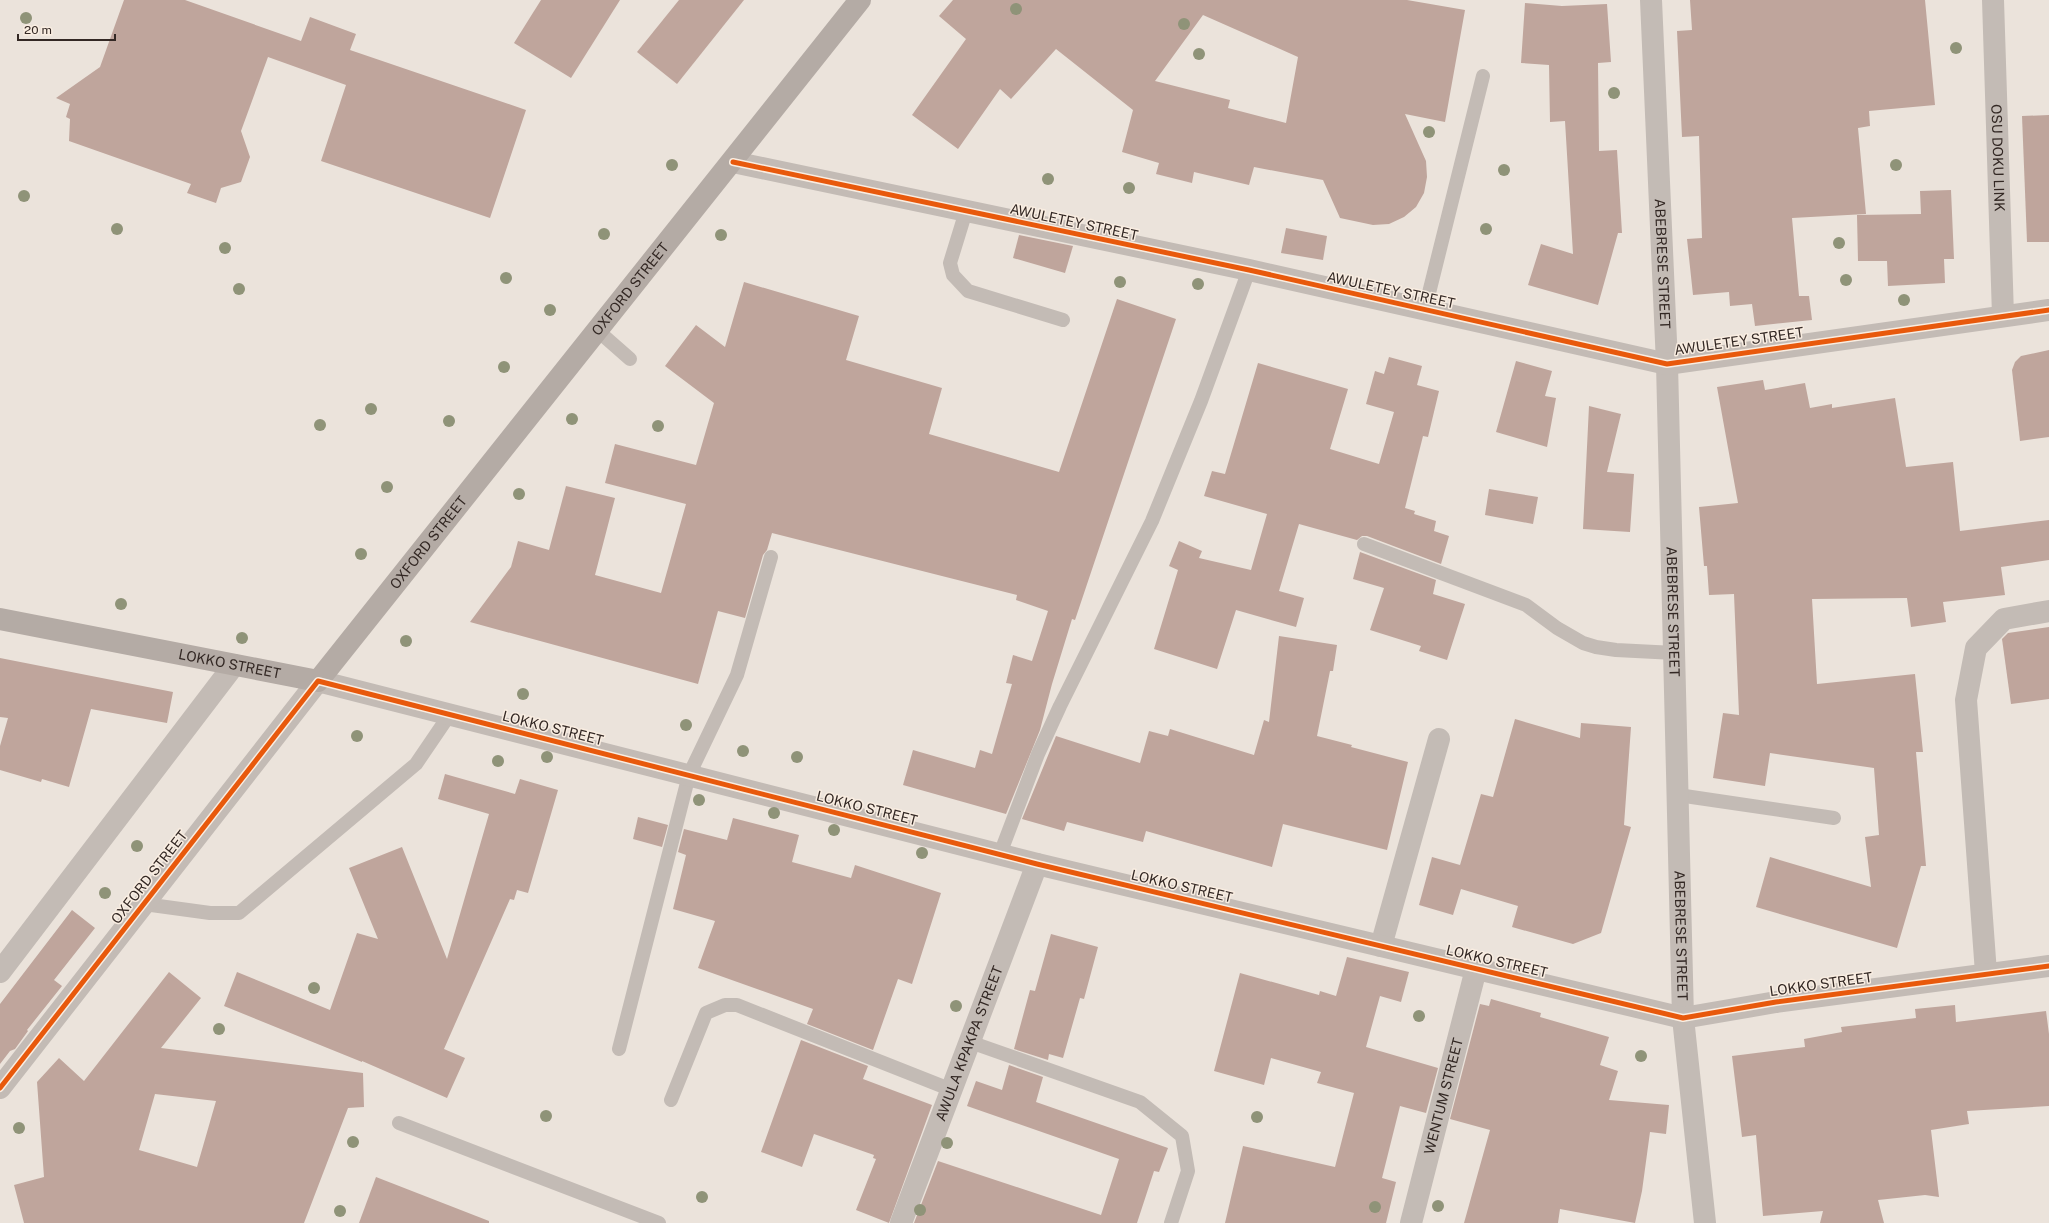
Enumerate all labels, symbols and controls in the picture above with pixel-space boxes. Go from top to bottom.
scale bar [18,16,115,42]
text: 20 m [24,23,52,37]
street label: OSU DOKU LINK [1988,104,2008,212]
street label: ABEBRESE STREET [1652,198,1673,329]
street label: AWULETEY STREET [1009,201,1139,243]
street label: OXFORD STREET [588,239,672,339]
street label: AWULETEY STREET [1326,269,1456,311]
street label: AWULETEY STREET [1673,324,1805,358]
street label: OXFORD STREET [386,493,470,592]
street label: ABEBRESE STREET [1663,546,1683,677]
street label: LOKKO STREET [177,646,282,682]
street label: LOKKO STREET [501,708,605,748]
street label: LOKKO STREET [815,788,919,828]
street label: OXFORD STREET [108,827,190,927]
street label: LOKKO STREET [1130,867,1234,905]
street label: ABEBRESE STREET [1671,870,1691,1001]
street label: LOKKO STREET [1445,942,1549,980]
street label: AWULA KPAKPA STREET [932,964,1006,1123]
street label: LOKKO STREET [1768,969,1874,999]
street label: WENTUM STREET [1421,1036,1466,1156]

